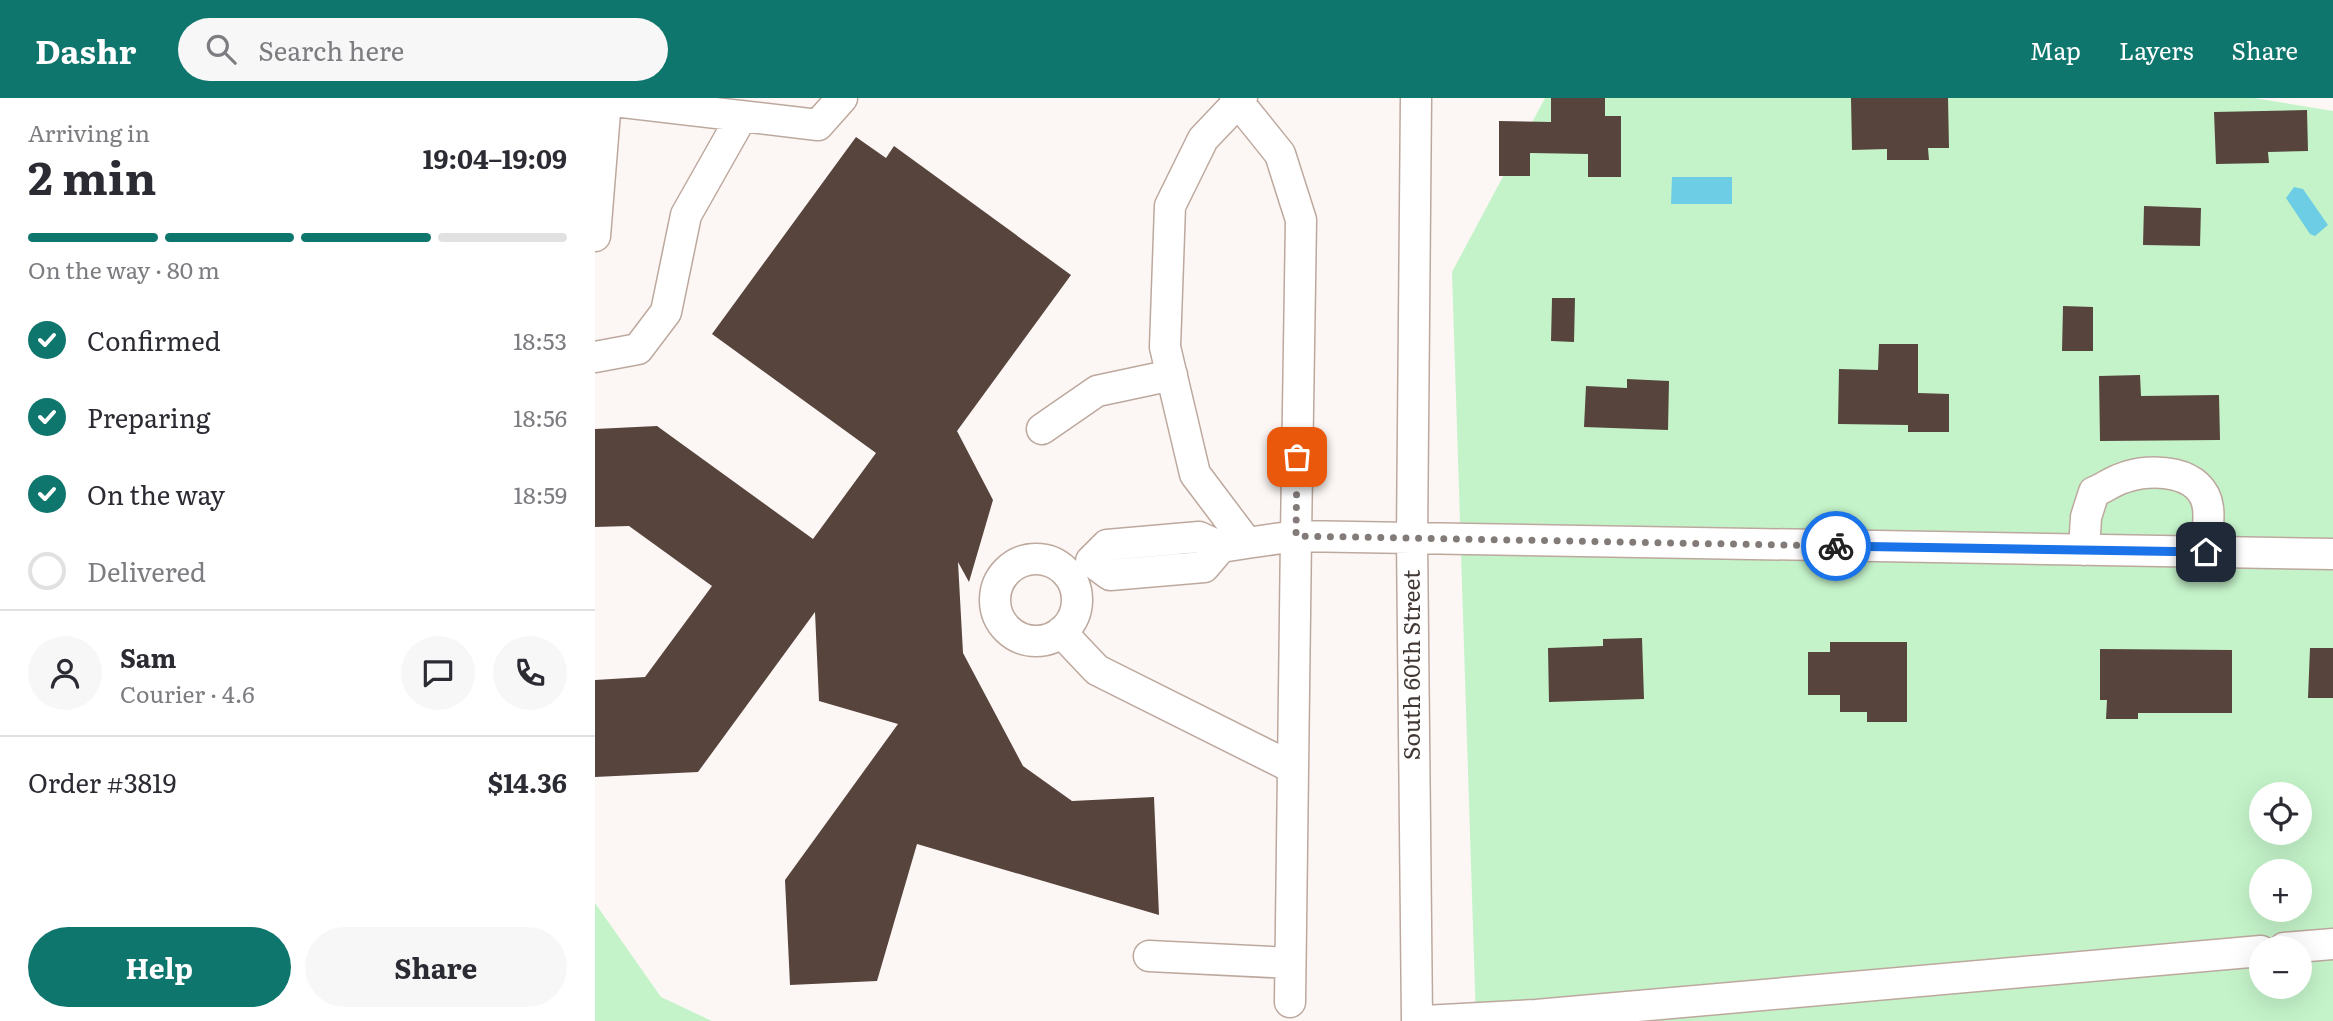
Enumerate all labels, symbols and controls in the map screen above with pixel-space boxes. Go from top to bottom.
search box [178,18,668,81]
text: Dashr [35,25,136,74]
icon: search [202,30,240,68]
text: Search here [258,30,404,69]
text: Map [2030,32,2081,67]
text: Layers [2119,32,2193,67]
text: Share [2231,32,2298,67]
text: Arriving in [28,115,150,149]
text: 19:04–19:09 [423,138,567,177]
text: 2 min [28,141,157,209]
text: On the way · 80 m [28,252,220,286]
text: Confirmed [87,320,221,359]
icon: check [28,321,66,359]
text: 18:53 [513,323,567,357]
text: Preparing [87,397,210,436]
icon: check [28,398,66,436]
text: 18:56 [513,400,567,434]
pin [1267,427,1327,487]
icon: bag [1278,438,1316,476]
text: On the way [87,474,225,513]
icon: check [28,475,66,513]
text: 18:59 [514,477,567,511]
courier [1801,511,1871,581]
pin [2176,522,2236,582]
icon: bike [1817,527,1855,565]
icon: home [2187,533,2225,571]
text: Delivered [87,551,206,590]
street label: South 60th Street [1393,569,1427,760]
button: person [28,636,102,710]
button: chat [401,636,475,710]
button: phone [493,636,567,710]
text: Sam [120,637,176,676]
text: Courier · 4.6 [120,676,255,710]
text: Order #3819 [28,762,176,801]
text: $14.36 [488,762,567,801]
map controls [2249,782,2312,999]
button: locate [2249,782,2312,845]
button: + [2249,859,2312,922]
button: Help [28,927,291,1007]
button: Share [305,927,567,1007]
button: − [2249,936,2312,999]

